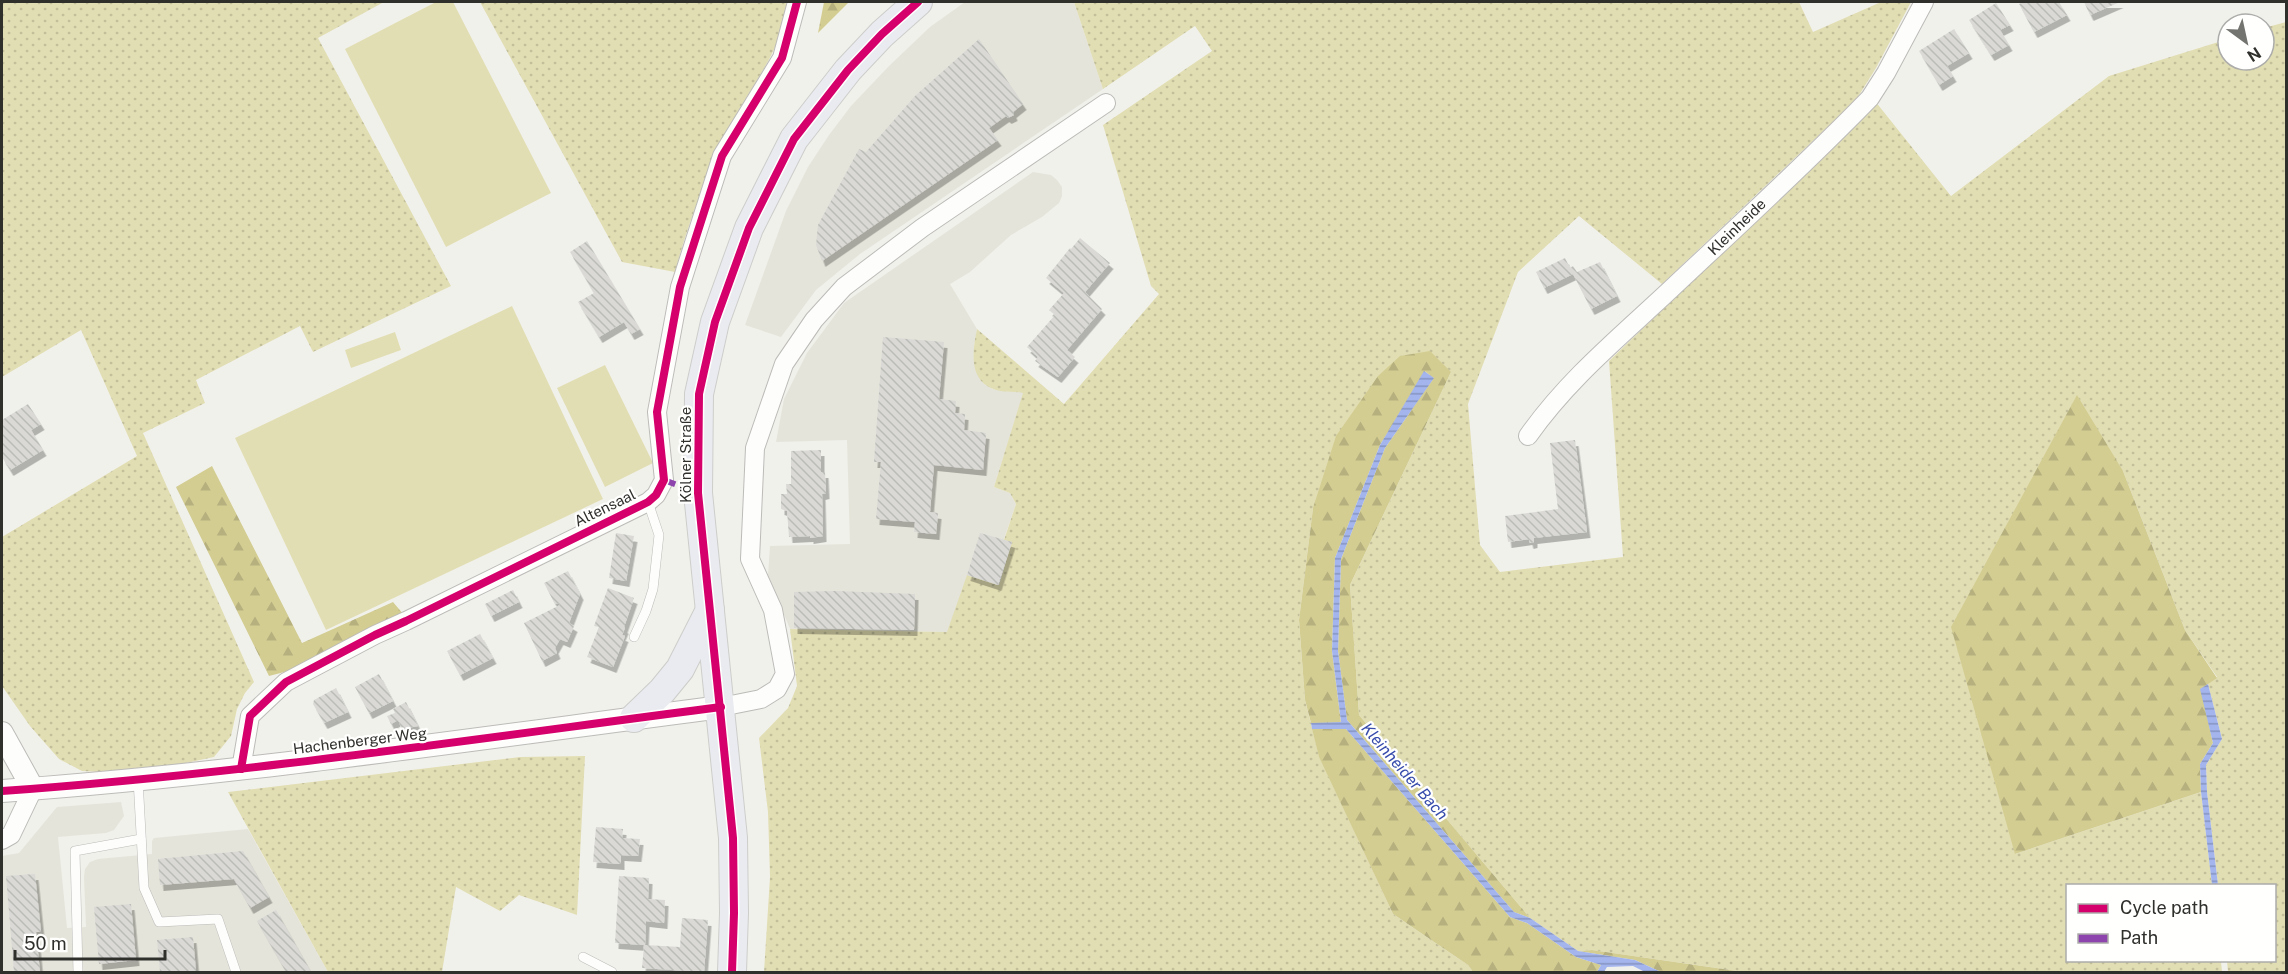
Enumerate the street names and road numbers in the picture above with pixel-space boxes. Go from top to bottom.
street label: Kleinheide [1704,195,1769,258]
street label: Kölner Straße [677,407,694,503]
street label: Altensaal [571,485,638,530]
street label: Hachenberger Weg [292,724,428,757]

